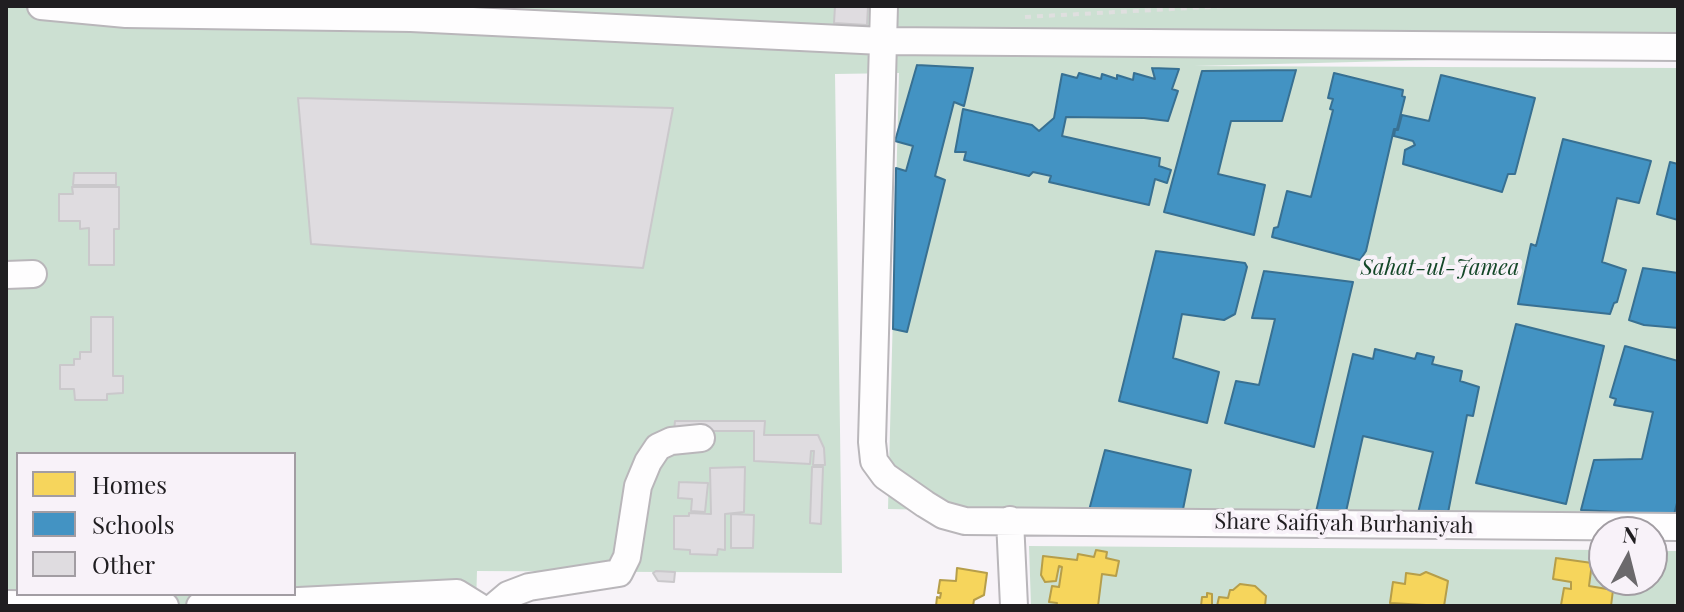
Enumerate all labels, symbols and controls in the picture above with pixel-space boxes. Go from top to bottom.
park label: Sahat-ul-Jamea [1361,255,1519,281]
legend [16,452,296,596]
text: Homes [92,468,167,500]
text: Schools [92,508,174,540]
street label: Share Saifiyah Burhaniyah [1214,509,1474,539]
north arrow [1588,516,1668,596]
text: N [1621,518,1640,550]
text: Other [92,548,155,580]

